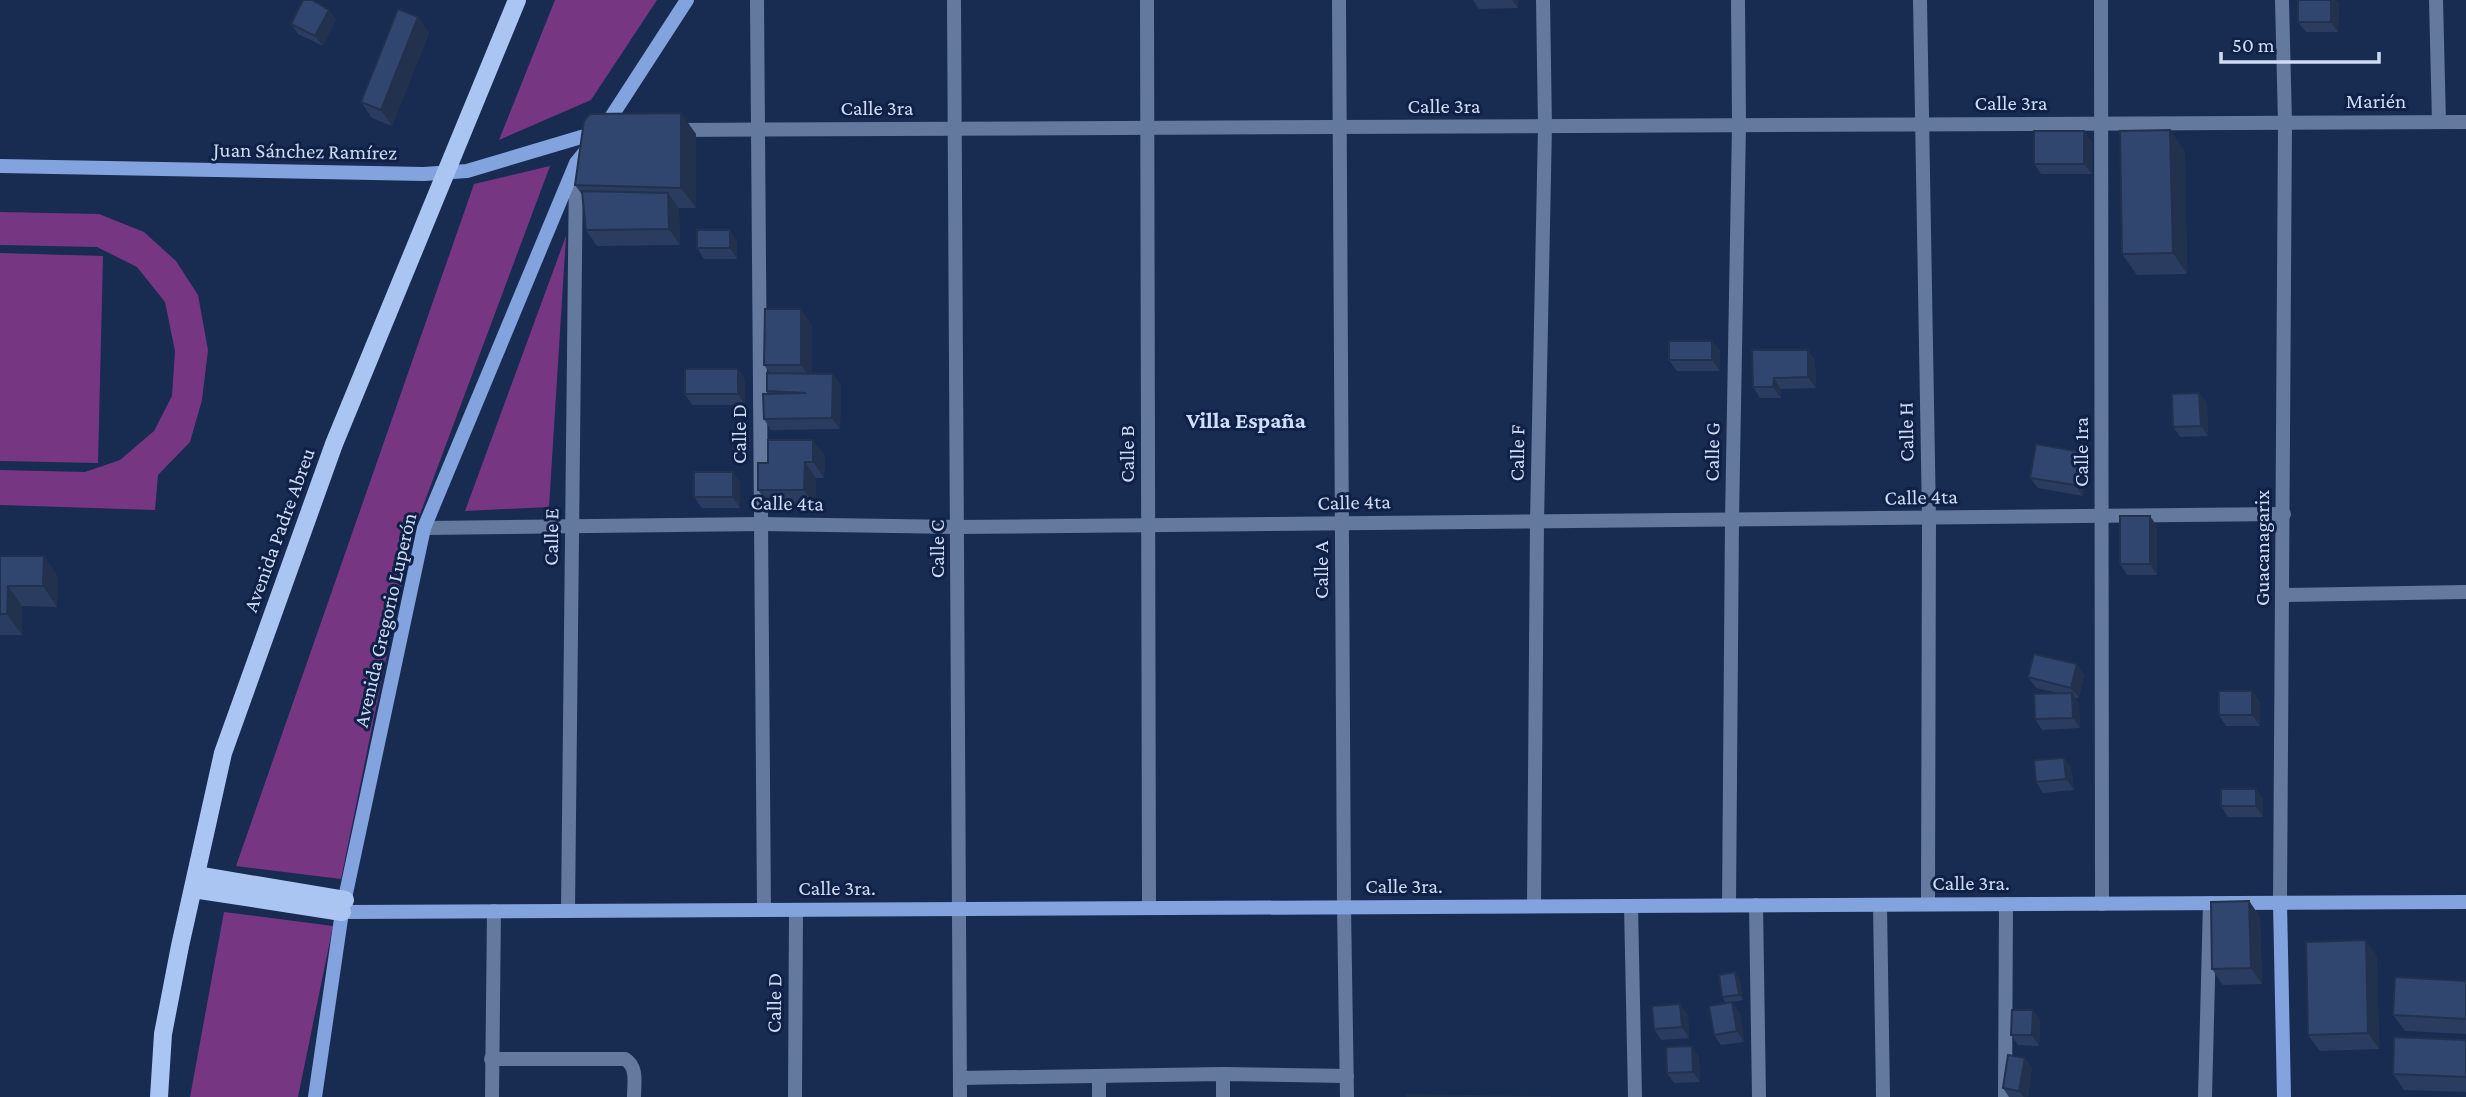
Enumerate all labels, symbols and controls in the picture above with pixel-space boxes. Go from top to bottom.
scale bar [2221,21,2378,65]
text: 50 m [2232,33,2275,57]
street label: Marién [2346,89,2406,113]
street label: Calle 3ra [1975,91,2048,115]
street label: Calle 3ra [1408,94,1481,118]
street label: Calle 3ra [841,96,914,120]
street label: Juan Sánchez Ramírez [211,137,397,165]
street label: Calle H [1893,402,1919,462]
street label: Calle D [727,404,751,464]
district label: Villa España [1185,407,1307,433]
street label: Calle 1ra [2069,417,2093,487]
street label: Calle G [1699,422,1725,482]
street label: Calle F [1505,424,1530,482]
street label: Calle B [1115,425,1139,483]
street label: Avenida Padre Abreu [238,445,320,615]
street label: Calle 4ta [1884,484,1958,510]
street label: Calle 4ta [1317,489,1391,515]
street label: Calle 4ta [750,490,824,516]
street label: Guacanagarix [2250,490,2274,606]
street label: Calle E [538,508,564,566]
street label: Avenida Gregorio Luperón [349,510,421,730]
street label: Calle C [925,520,949,578]
street label: Calle A [1309,541,1333,599]
street label: Calle 3ra. [1932,871,2010,895]
street label: Calle 3ra. [1365,874,1443,898]
street label: Calle 3ra. [798,876,876,900]
street label: Calle D [761,973,787,1033]

